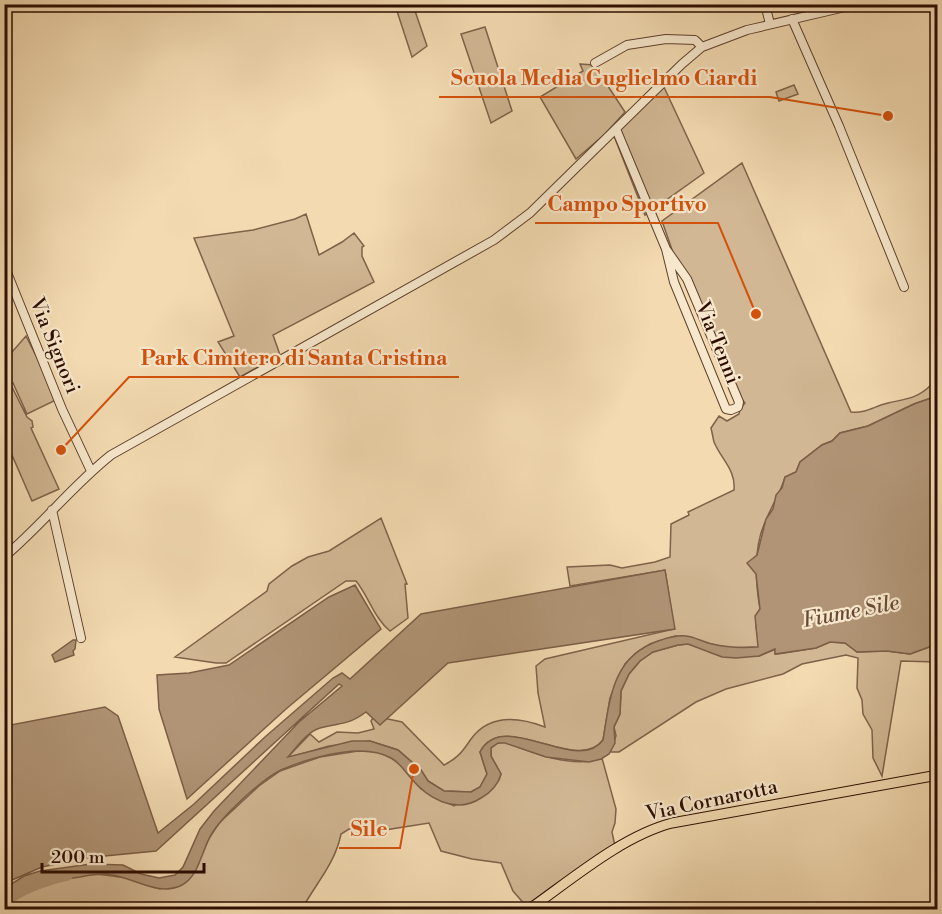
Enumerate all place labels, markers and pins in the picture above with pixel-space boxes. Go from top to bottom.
callout: Scuola Media Guglielmo Ciardi [439,58,770,97]
callout: Campo Sportivo [535,184,718,223]
callout: Park Cimitero di Santa Cristina [129,338,459,377]
callout: Sile [339,809,400,848]

